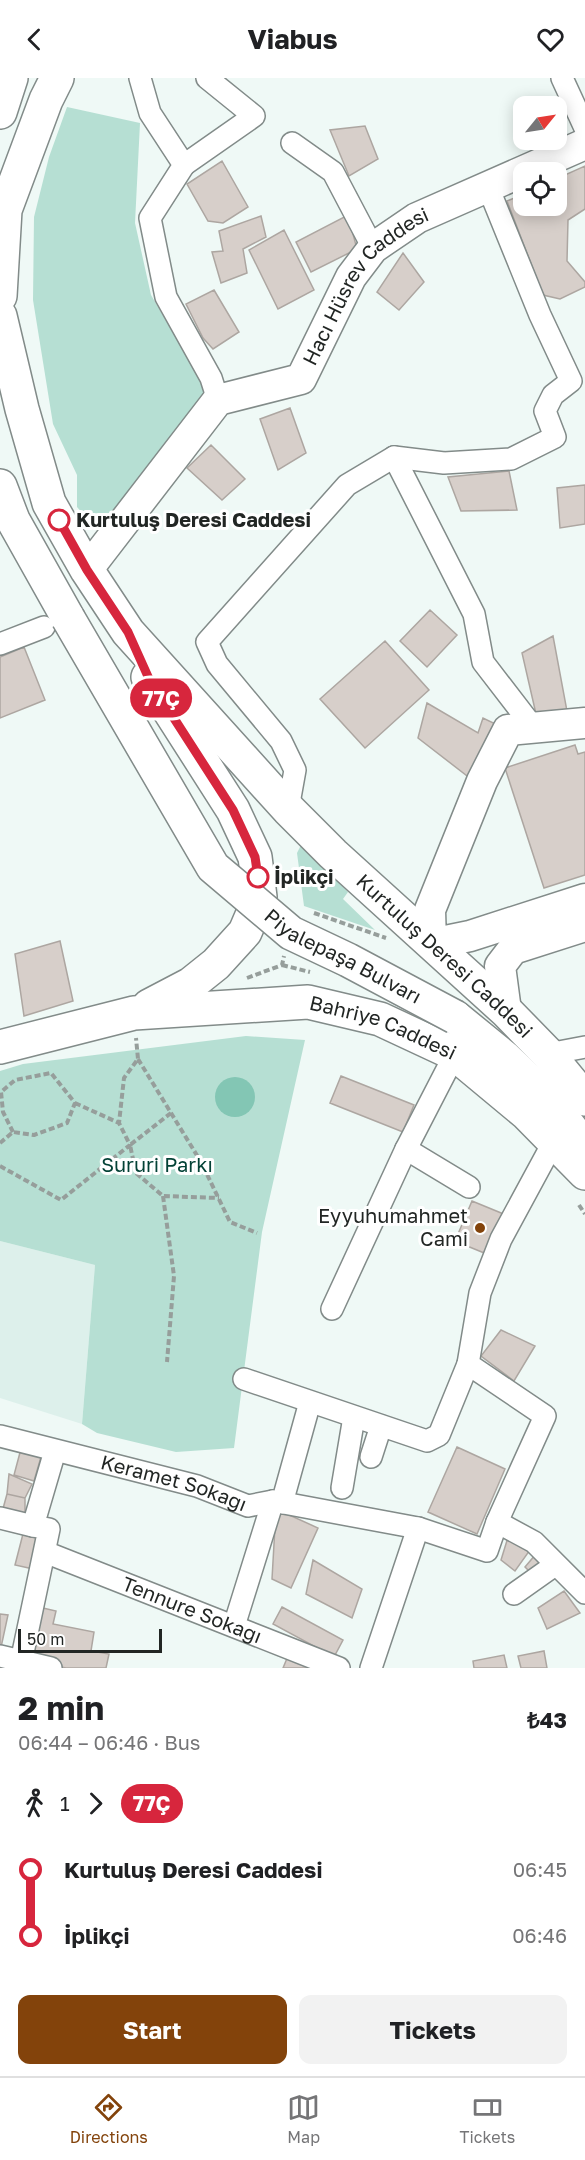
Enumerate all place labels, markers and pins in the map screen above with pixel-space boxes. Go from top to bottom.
place label: Kurtuluş Deresi Caddesi [76,507,311,531]
marker: Kurtuluş Deresi Caddesi [48,509,70,531]
place label: İplikçi [274,864,333,888]
marker: İplikçi [247,866,269,888]
place label: Eyyuhumahmet Cami [318,1203,468,1250]
marker: Eyyuhumahmet Cami [473,1221,487,1235]

